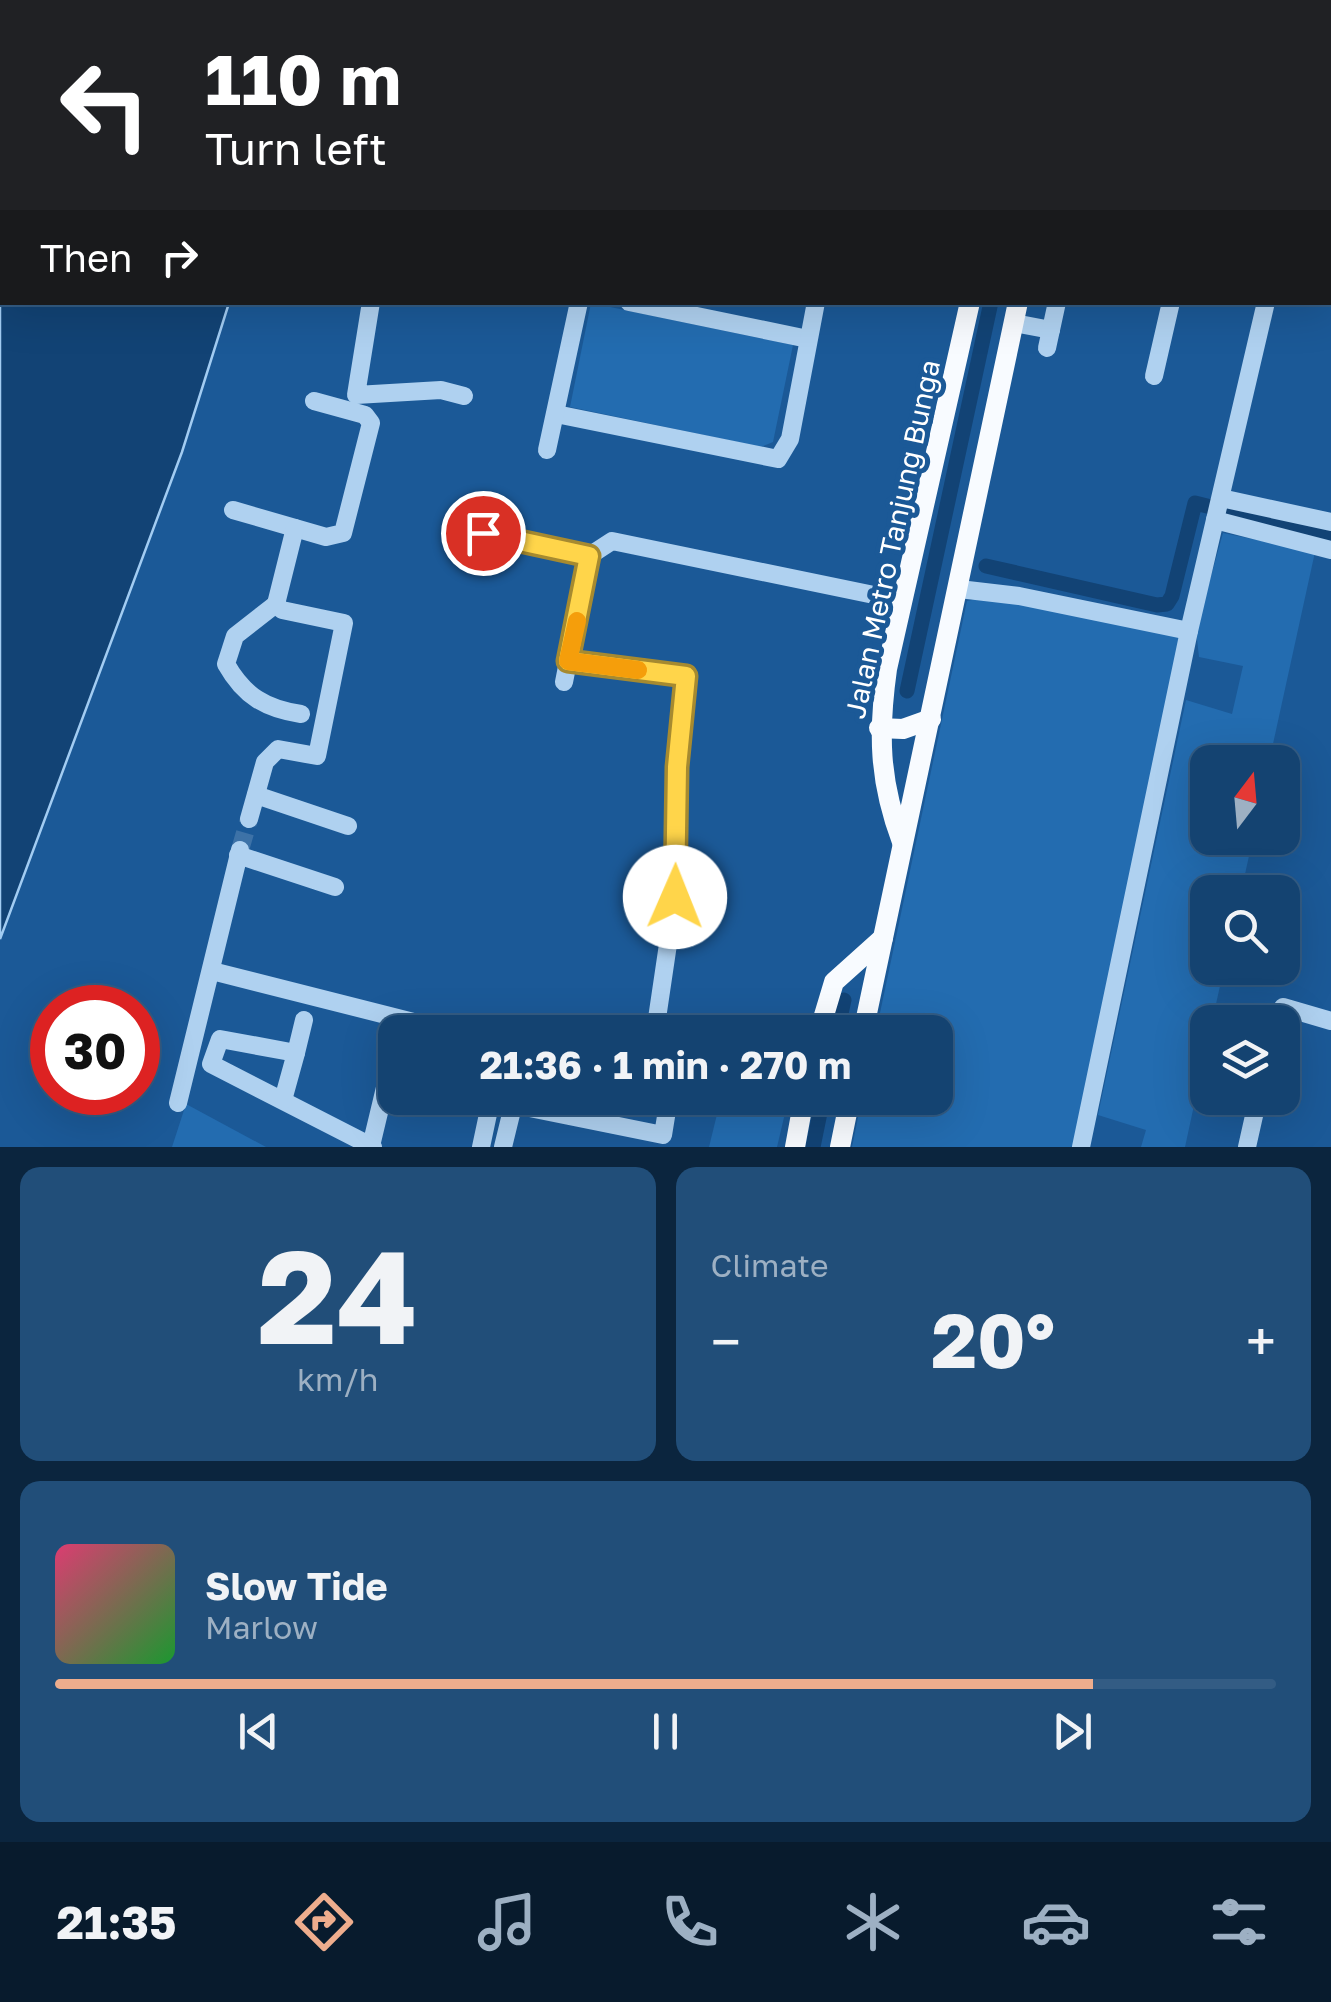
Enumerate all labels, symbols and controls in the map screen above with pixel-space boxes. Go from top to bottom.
text: 110 m [205,36,401,120]
icon: left [40,40,170,170]
text: Turn left [205,121,387,175]
icon: right [152,230,207,285]
text: Then [40,235,132,280]
street label: Jalan Metro Tanjung Bunga [838,357,946,721]
pin [441,491,526,576]
icon: arrive [456,506,511,561]
north arrow [1190,745,1300,855]
map controls [1190,745,1300,1115]
position arrow [623,845,727,949]
button: search [1190,875,1300,985]
speed limit sign: 30 [30,985,160,1115]
button: layers [1190,1005,1300,1115]
text: 21:36 · 1 min · 270 m [480,1042,851,1087]
text: 24 [257,1217,418,1373]
text: Climate [711,1246,829,1284]
text: 20° [931,1294,1055,1385]
text: − [711,1308,741,1374]
text: + [1246,1308,1276,1374]
text: km/h [297,1360,378,1398]
text: Slow Tide [205,1563,388,1608]
text: Marlow [205,1608,318,1646]
icon: previous [231,1704,286,1759]
icon: pause [638,1704,693,1759]
icon: next [1045,1704,1100,1759]
icon: directions [289,1887,359,1957]
icon: music [472,1887,542,1957]
icon: phone [655,1887,725,1957]
icon: climate [838,1887,908,1957]
icon: car [1021,1887,1091,1957]
icon: filters [1204,1887,1274,1957]
text: 21:35 [57,1895,176,1949]

